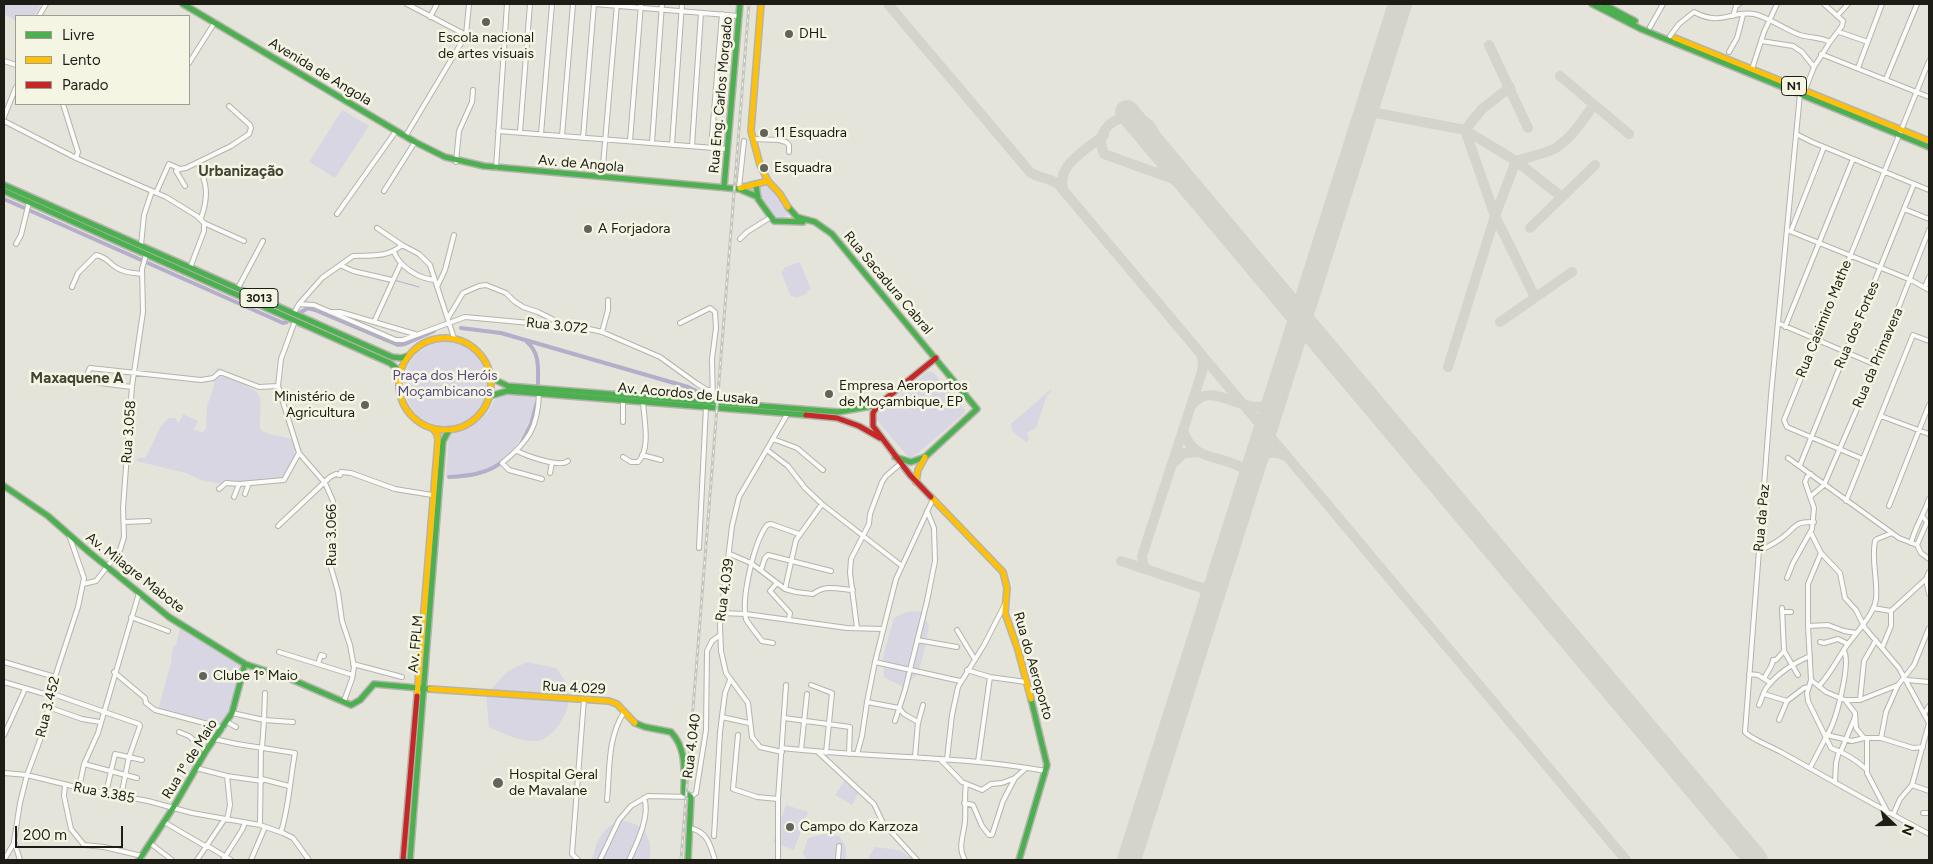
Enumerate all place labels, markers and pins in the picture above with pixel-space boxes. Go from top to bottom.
marker: Escola nacional de artes visuais [480,16,492,28]
place label: DHL [799,26,826,42]
marker: DHL [783,28,795,40]
place label: Escola nacional de artes visuais [438,30,534,62]
place label: 11 Esquadra [774,125,847,141]
marker: 11 Esquadra [758,127,770,139]
place label: Esquadra [774,160,832,176]
marker: Esquadra [758,162,770,174]
place label: A Forjadora [598,221,670,237]
marker: A Forjadora [582,223,594,235]
place label: Empresa Aeroportos de Moçambique, EP [839,378,968,411]
marker: Empresa Aeroportos de Moçambique, EP [823,388,835,400]
place label: Ministério de Agricultura [274,389,355,422]
marker: Ministério de Agricultura [359,399,371,411]
place label: Clube 1º Maio [213,668,298,684]
marker: Clube 1º Maio [197,670,209,682]
place label: Hospital Geral de Mavalane [509,767,598,800]
marker: Hospital Geral de Mavalane [491,776,505,790]
place label: Campo do Karzoza [800,819,918,835]
marker: Campo do Karzoza [784,821,796,833]

